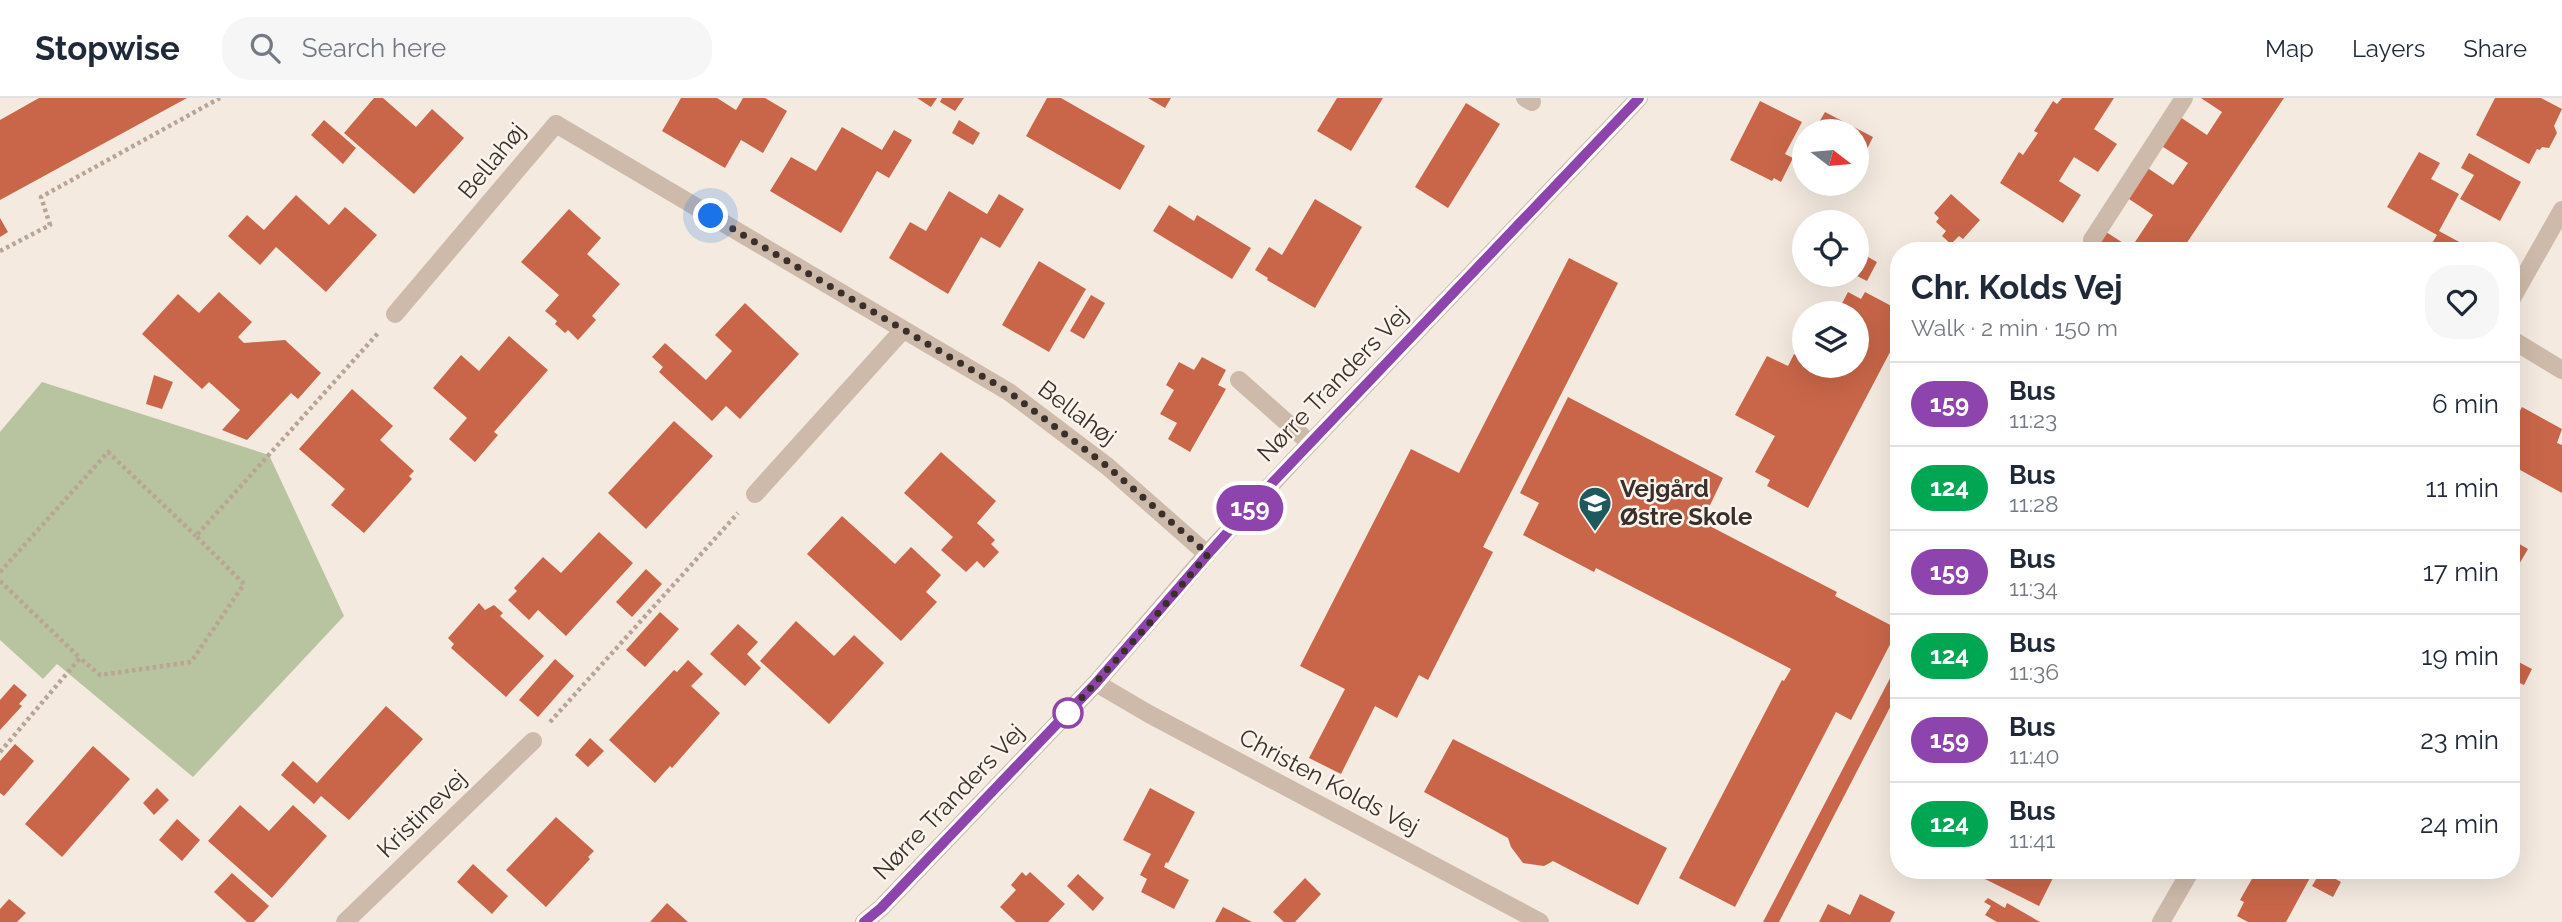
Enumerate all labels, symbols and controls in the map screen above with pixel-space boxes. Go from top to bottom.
search box [222,17,712,80]
text: Stopwise [35,29,180,68]
icon: search [246,29,284,67]
text: Search here [302,33,446,63]
text: Map [2265,34,2314,63]
text: Layers [2352,34,2425,63]
text: Share [2463,34,2527,63]
street label: Bellahøj [452,117,532,204]
north arrow [1792,119,1869,196]
map controls [1792,119,1869,378]
your location [693,198,728,233]
button: locate [1792,210,1869,287]
button: heart [2425,265,2499,339]
text: Chr. Kolds Vej [1911,268,2123,307]
street label: Nørre Tranders Vej [1251,300,1414,467]
button: layers [1792,301,1869,378]
text: Walk · 2 min · 150 m [1911,314,2118,341]
street label: Bellahøj [1033,374,1122,451]
text: Bus [2009,376,2056,406]
text: 159 [1930,389,1969,418]
text: 6 min [2432,389,2499,419]
text: 11:23 [2009,406,2057,433]
text: Bus [2009,460,2056,490]
text: 124 [1930,473,1969,502]
text: 11 min [2425,473,2499,503]
place label: Vejgård Østre Skole [1620,474,1752,531]
school or university icon: Vejgård Østre Skole [1576,484,1614,533]
line badge: 159 [1210,485,1290,531]
text: 11:28 [2009,490,2059,517]
text: 159 [1230,493,1270,522]
text: Bus [2009,544,2056,574]
text: 159 [1930,557,1969,586]
text: 17 min [2423,557,2499,587]
text: 11:34 [2009,574,2058,601]
text: Bus [2009,628,2056,658]
text: 124 [1930,641,1969,670]
text: 19 min [2421,641,2499,671]
text: 11:36 [2009,658,2059,685]
unlabelled marker [1053,698,1083,728]
text: Bus [2009,712,2056,742]
street label: Nørre Tranders Vej [867,718,1030,885]
street label: Christen Kolds Vej [1234,722,1424,841]
text: 159 [1930,725,1969,754]
text: 23 min [2420,725,2499,755]
text: 11:40 [2009,742,2060,769]
street label: Kristinevej [371,764,473,864]
text: Bus [2009,796,2056,826]
text: 124 [1930,809,1969,838]
text: 24 min [2420,809,2499,839]
text: 11:41 [2009,826,2055,853]

